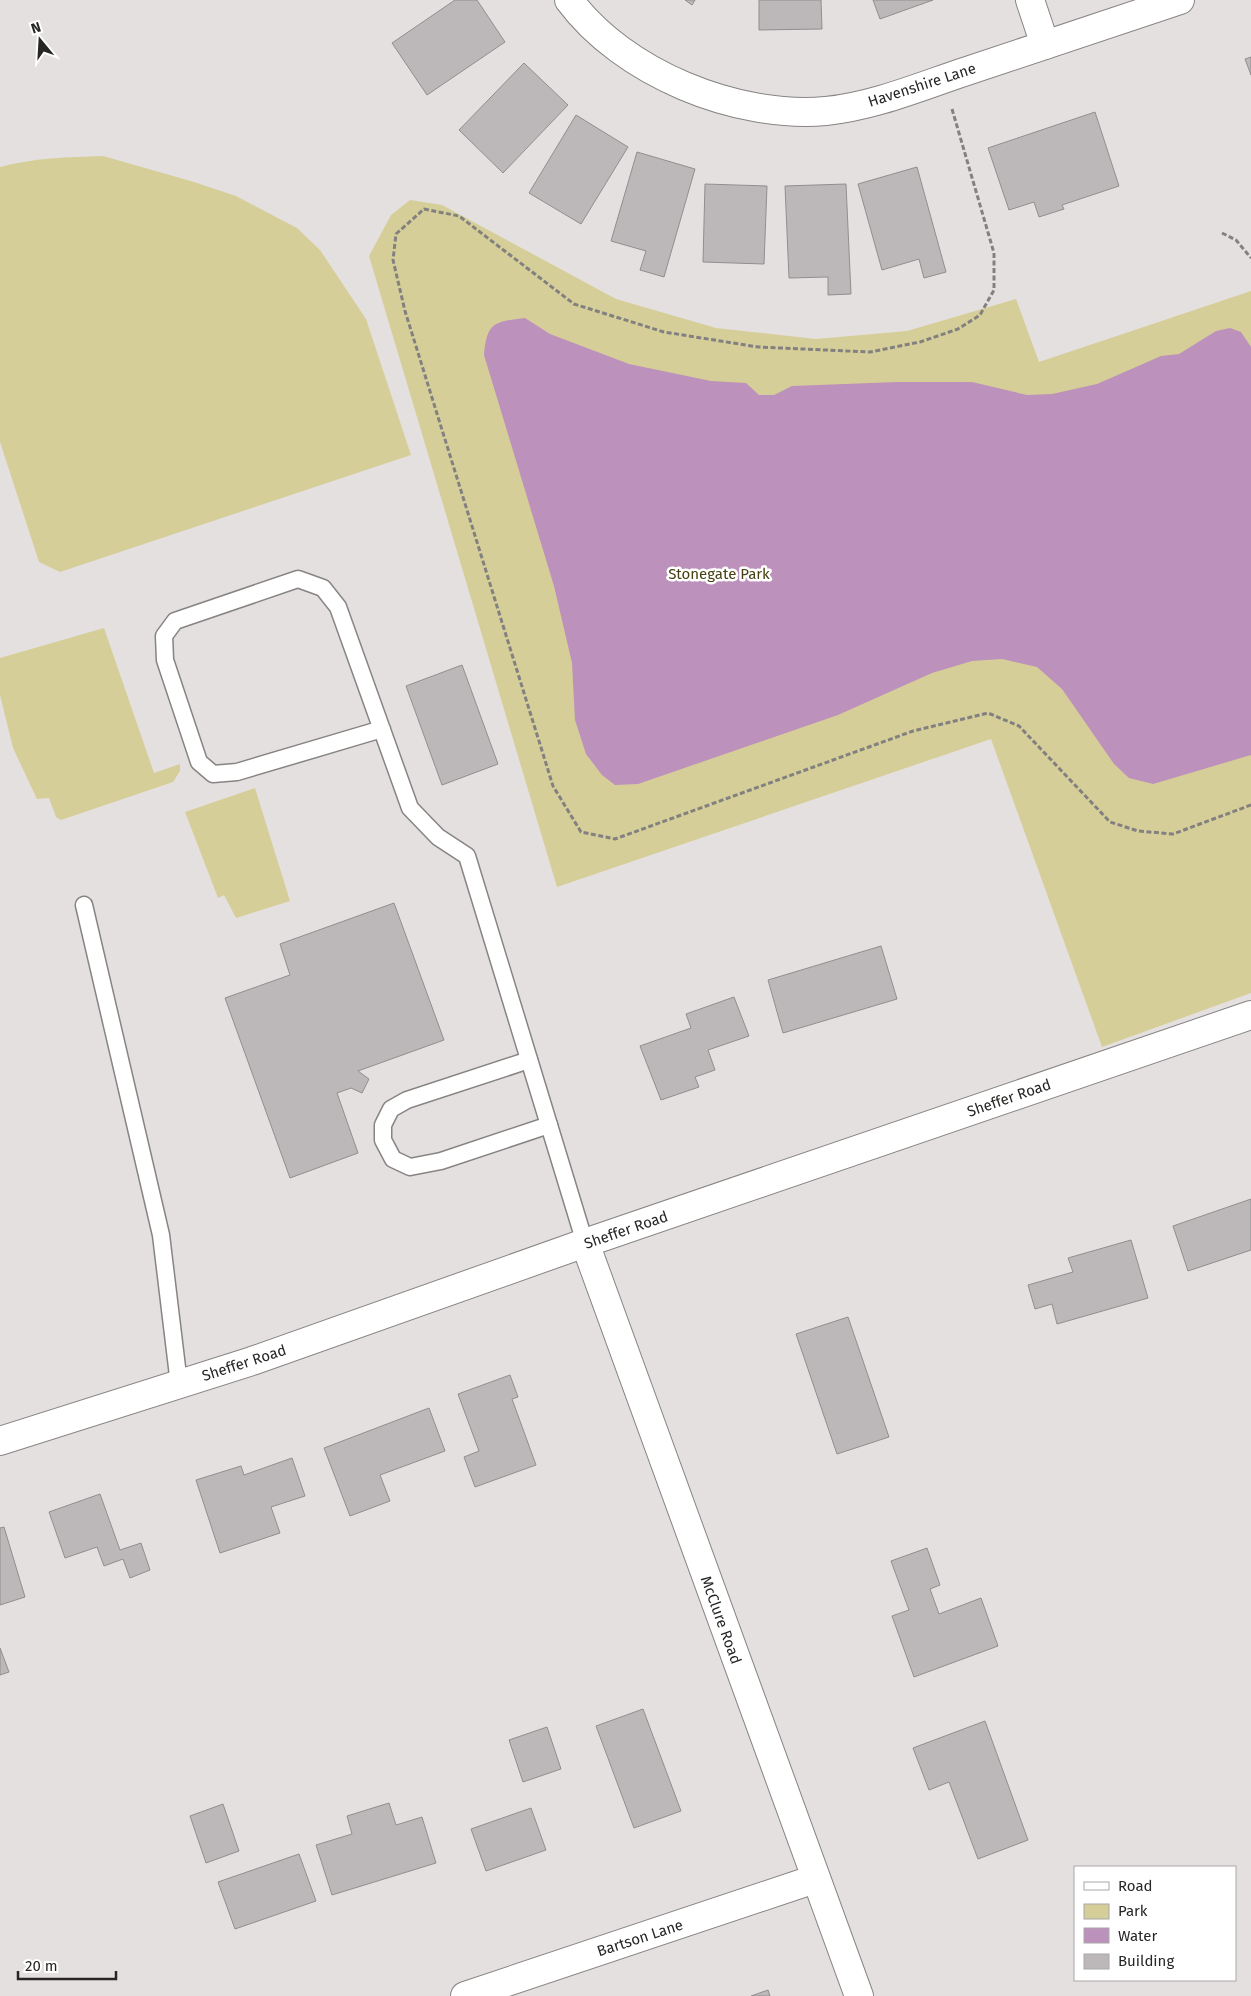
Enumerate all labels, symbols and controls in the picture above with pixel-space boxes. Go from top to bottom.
north arrow [15,15,65,65]
text: N [29,19,43,38]
street label: Havenshire Lane [866,59,978,111]
park label: Stonegate Park [668,565,770,583]
street label: Sheffer Road [965,1075,1053,1121]
street label: Sheffer Road [582,1207,670,1253]
street label: Sheffer Road [200,1341,288,1385]
street label: McClure Road [697,1574,745,1666]
legend [1074,1866,1236,1981]
text: Road [1118,1877,1153,1895]
text: Park [1118,1902,1148,1920]
street label: Bartson Lane [595,1916,685,1960]
text: Water [1118,1927,1157,1945]
scale bar [18,1948,115,1980]
text: Building [1118,1952,1174,1970]
text: 20 m [25,1957,58,1975]

